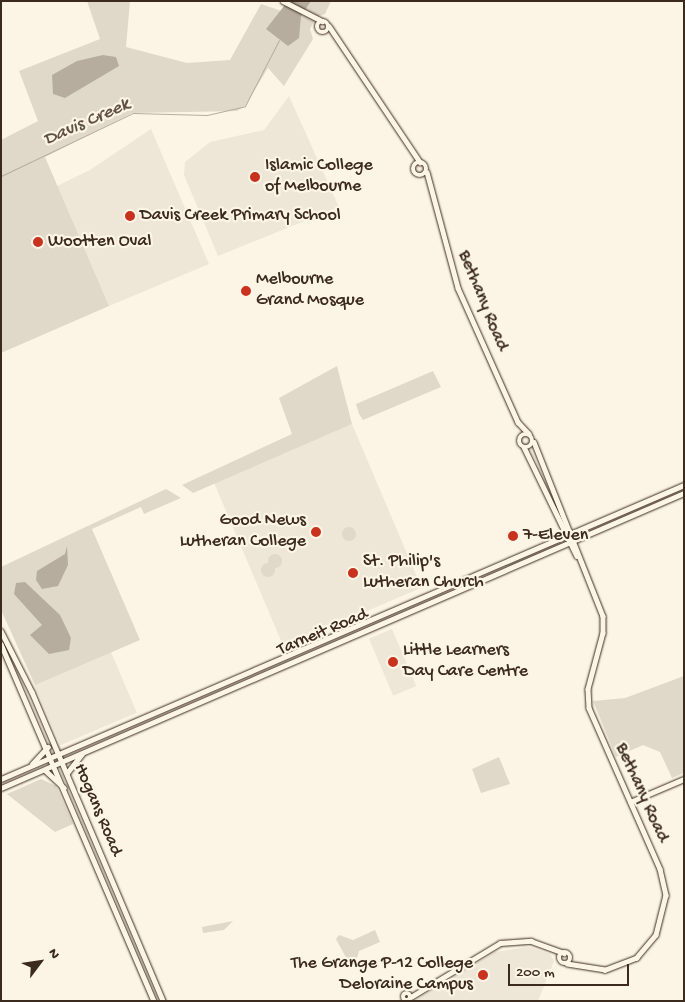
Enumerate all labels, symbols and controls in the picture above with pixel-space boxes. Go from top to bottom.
water label: Davis Creek [40,94,134,152]
place label: Islamic College of Melbourne [265,156,373,198]
marker: Islamic College of Melbourne [249,171,261,183]
place label: Davis Creek Primary School [140,205,341,227]
marker: Davis Creek Primary School [124,210,136,222]
place label: Wootten Oval [48,231,152,253]
marker: Wootten Oval [32,236,44,248]
street label: Bethany Road [452,248,512,354]
place label: Melbourne Grand Mosque [256,270,364,312]
marker: Melbourne Grand Mosque [240,285,252,297]
place label: Good News Lutheran College [180,511,306,554]
place label: 7-Eleven [523,525,588,547]
marker: Good News Lutheran College [310,526,322,538]
marker: 7-Eleven [507,530,519,542]
place label: St. Philip's Lutheran Church [363,552,484,594]
marker: St. Philip's Lutheran Church [347,567,359,579]
street label: Tarneit Road [275,604,371,662]
place label: Little Learners Day Care Centre [403,641,528,684]
marker: Little Learners Day Care Centre [387,656,399,668]
street label: Bethany Road [609,740,673,846]
street label: Hogans Road [68,760,126,860]
north arrow [15,937,65,987]
text: N [44,946,63,962]
place label: The Grange P-12 College Deloraine Campus [291,954,473,996]
scale bar [510,954,631,986]
text: 200 m [516,964,555,982]
marker: The Grange P-12 College Deloraine Campus [477,969,489,981]

